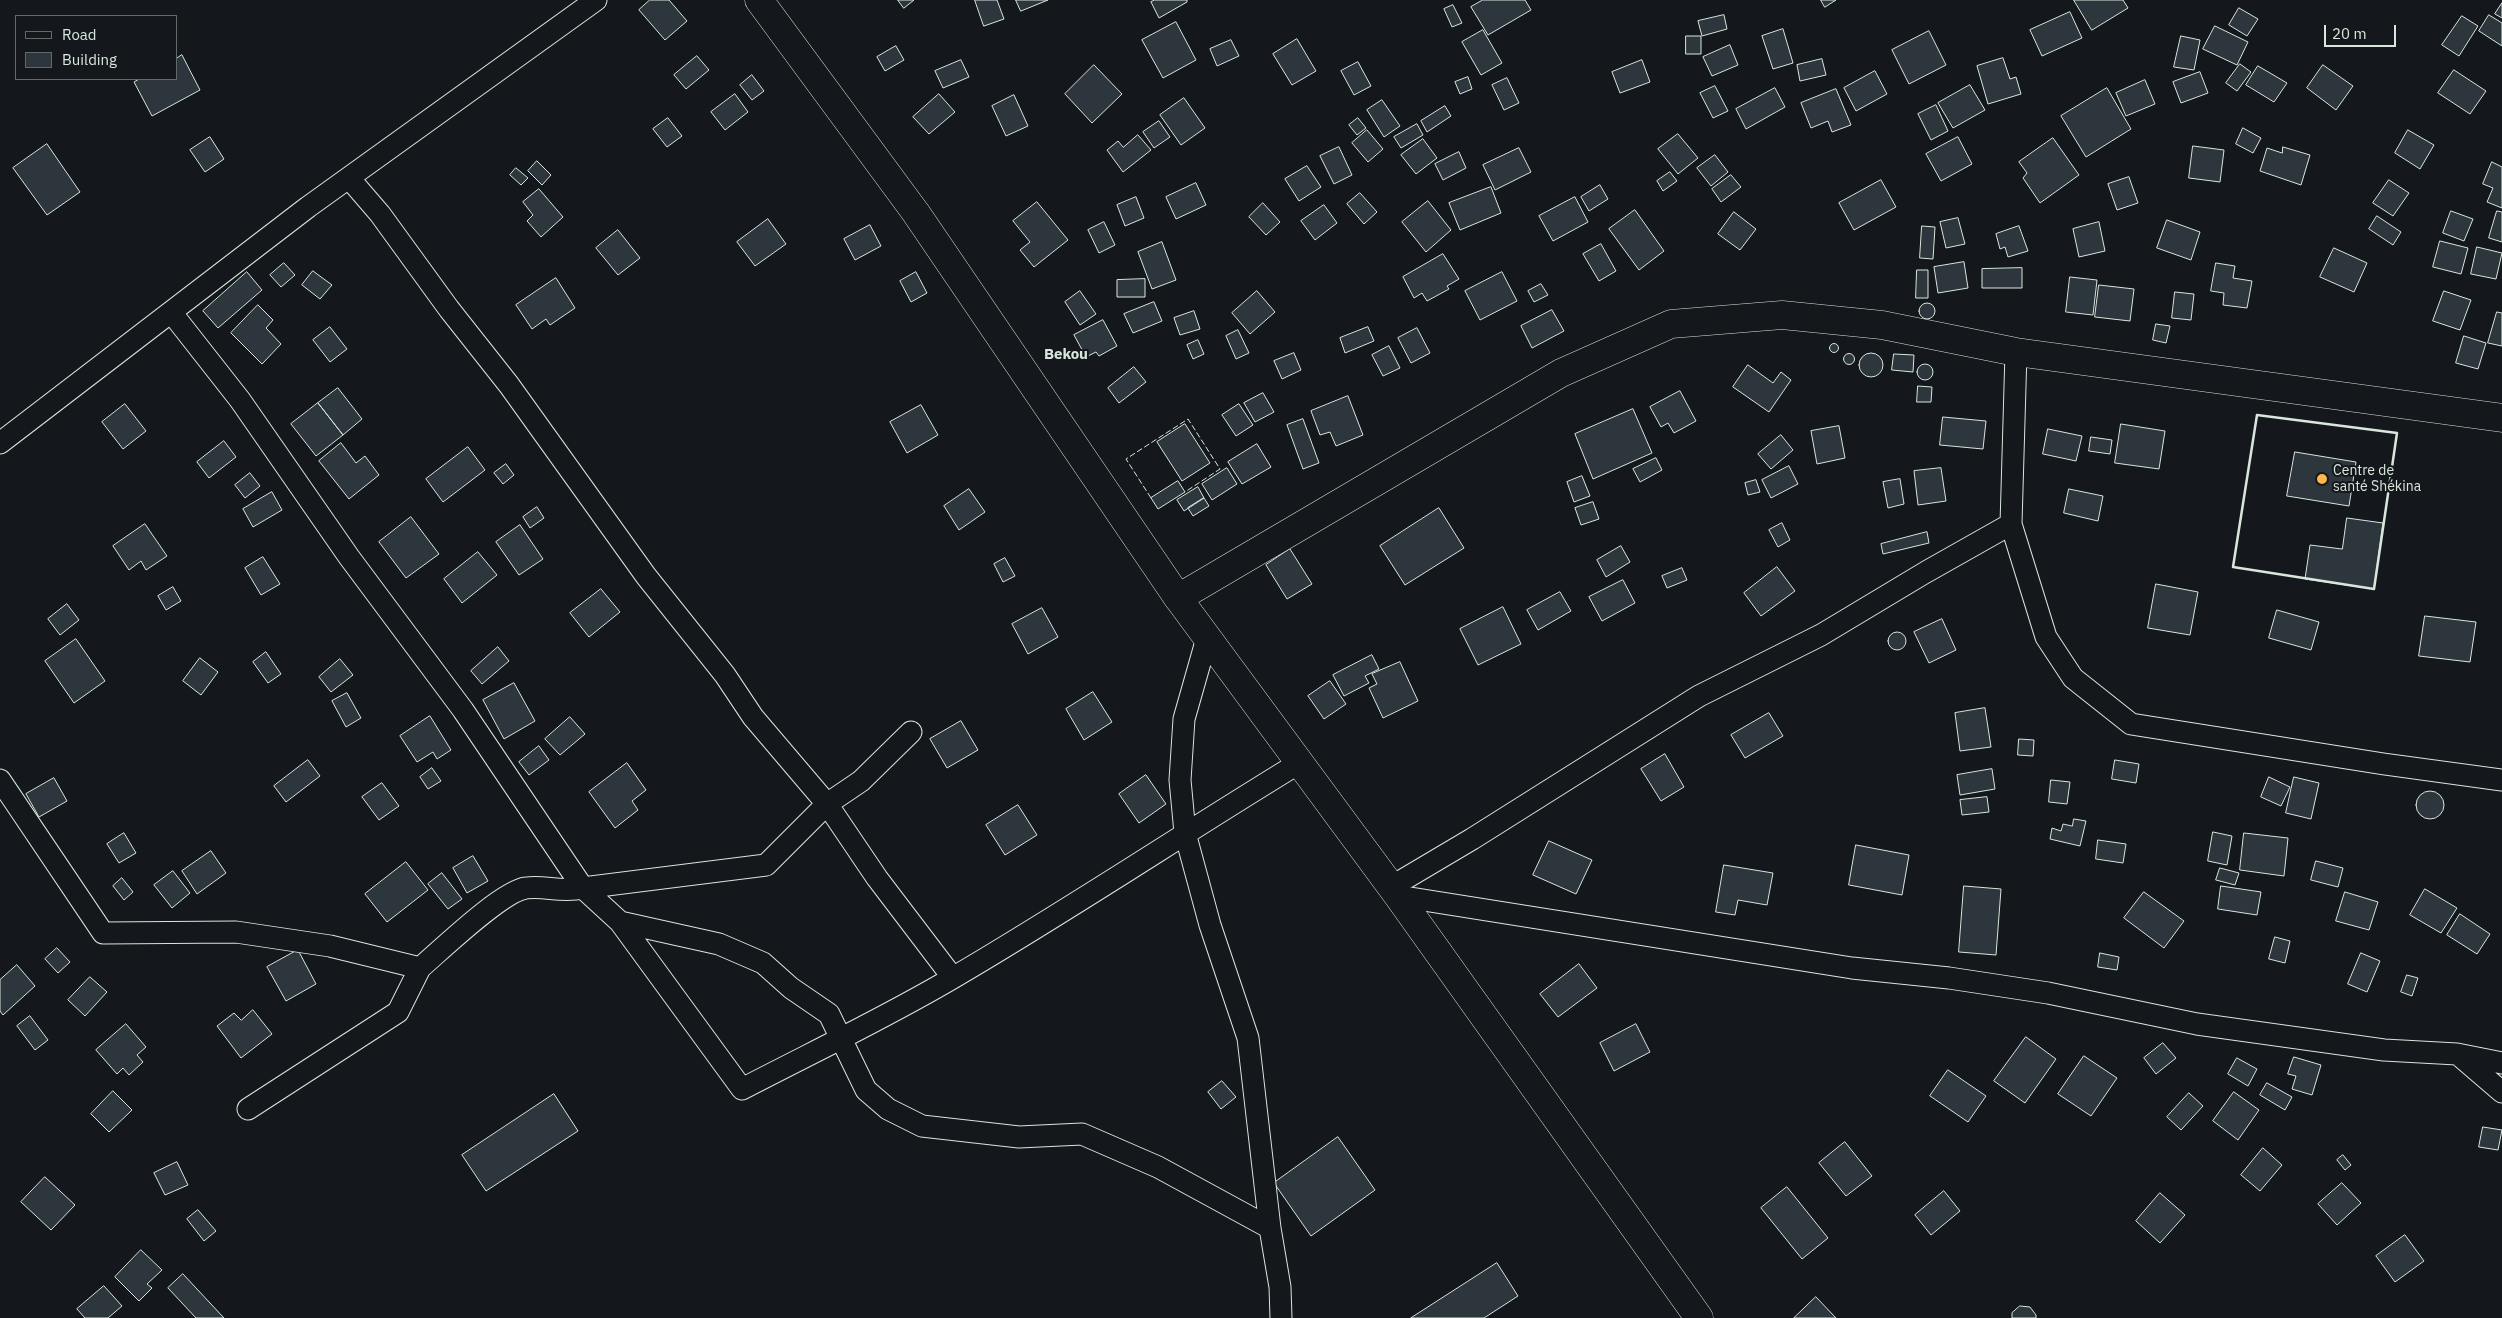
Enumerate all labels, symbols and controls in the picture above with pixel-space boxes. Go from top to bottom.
legend [15,15,178,80]
scale bar [2327,15,2400,47]
text: 20 m [2332,24,2367,43]
text: Road [62,25,97,44]
text: Building [62,50,117,69]
district label: Bekou [1044,346,1088,364]
place label: Centre de santé Shékina [2333,463,2421,496]
marker: Centre de santé Shékina [2315,472,2329,486]

